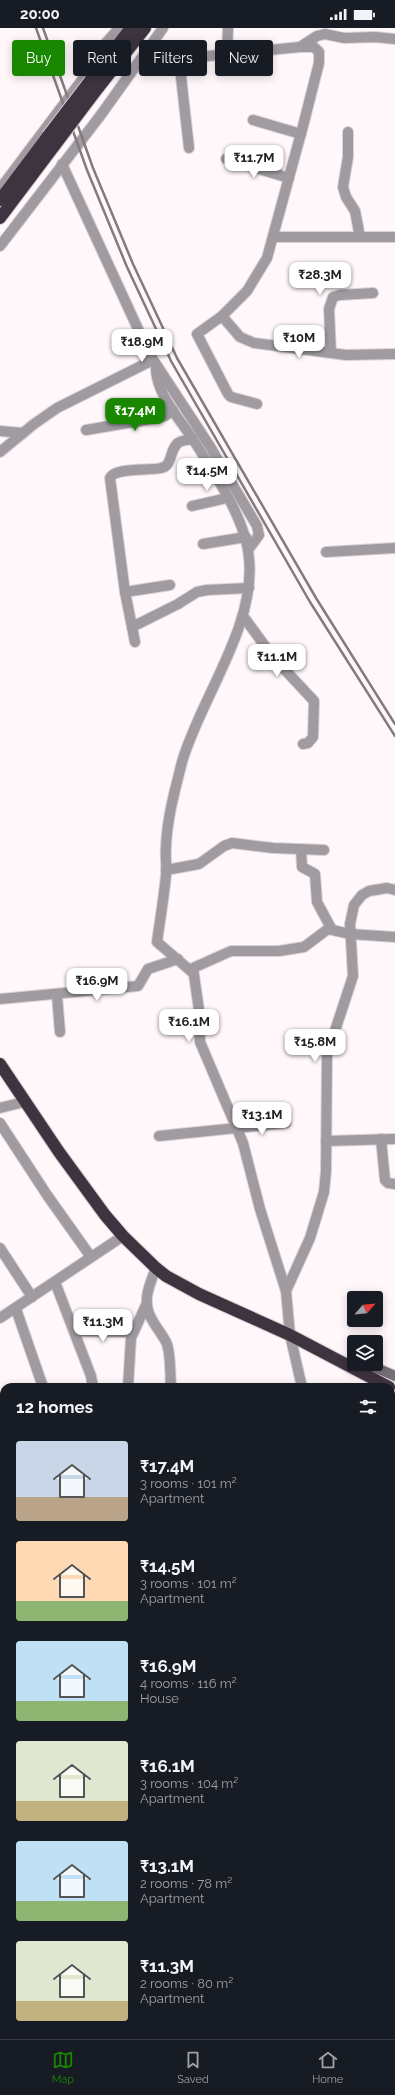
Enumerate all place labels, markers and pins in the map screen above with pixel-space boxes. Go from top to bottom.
pin: ₹11.7M [221,145,287,179]
pin: ₹28.3M [287,262,353,296]
pin: ₹10M [275,325,323,359]
pin: ₹18.9M [109,329,175,363]
pin: ₹17.4M [102,398,168,432]
pin: ₹14.5M [174,458,240,492]
pin: ₹11.1M [244,644,310,678]
pin: ₹16.9M [64,968,130,1002]
pin: ₹16.1M [156,1009,222,1043]
pin: ₹15.8M [282,1029,348,1063]
pin: ₹13.1M [229,1102,295,1136]
pin: ₹11.3M [70,1309,136,1343]

